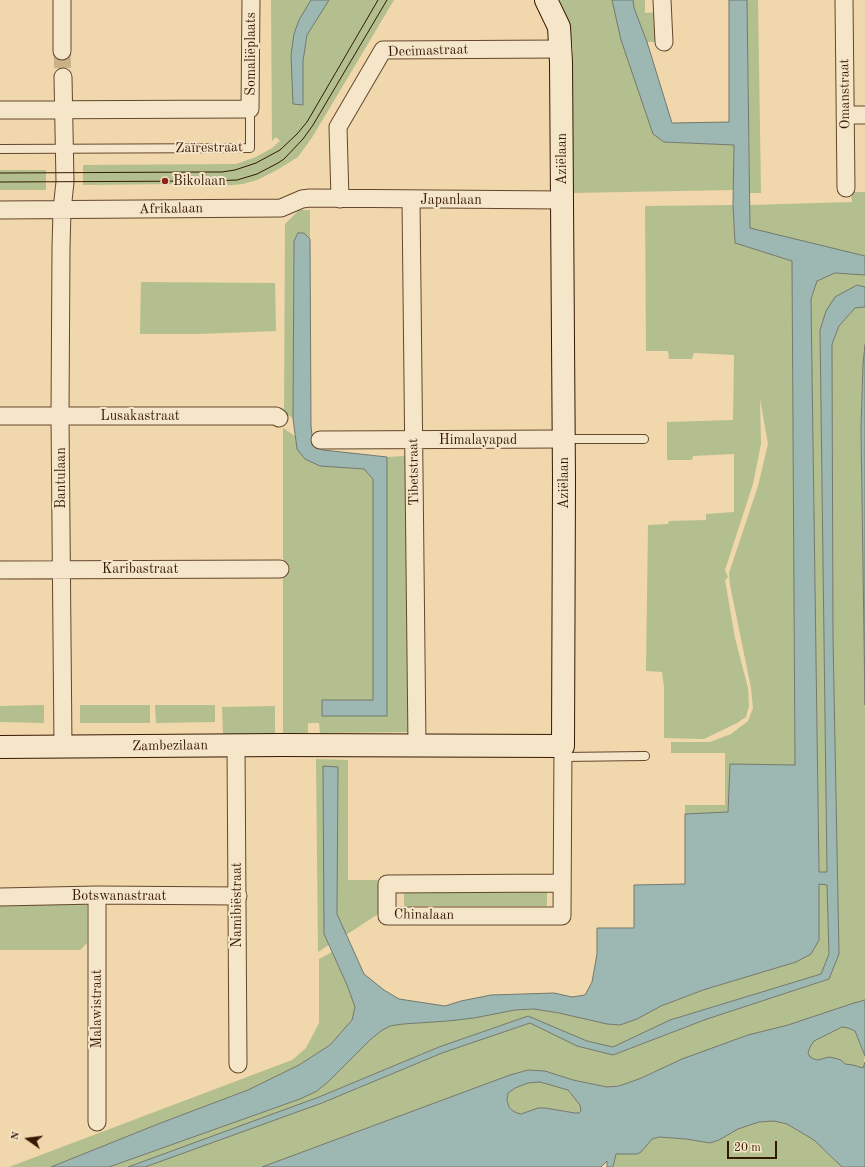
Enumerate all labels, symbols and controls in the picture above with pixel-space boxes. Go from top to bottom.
street label: Somaliëplaats [243,12,259,96]
street label: Decimastraat [387,41,469,61]
street label: Omanstraat [836,58,854,130]
street label: Aziëlaan [554,133,570,185]
street label: Zaïrestraat [175,139,243,157]
place label: Bikolaan [173,173,226,189]
marker: Bikolaan [160,176,170,186]
street label: Japanlaan [420,192,482,208]
street label: Afrikalaan [139,200,203,218]
street label: Lusakastraat [100,408,180,424]
street label: Himalayapad [439,432,517,448]
street label: Tibetstraat [405,438,423,506]
street label: Bantulaan [53,447,69,509]
street label: Aziëlaan [556,457,572,509]
street label: Karibastraat [102,561,178,577]
street label: Zambezilaan [132,737,208,755]
street label: Namibiëstraat [229,862,245,948]
street label: Botswanastraat [72,888,166,904]
street label: Chinalaan [394,906,454,924]
street label: Malawistraat [89,969,105,1049]
north arrow [8,1119,48,1159]
text: N [10,1131,22,1141]
scale bar [729,1133,779,1159]
text: 20 m [734,1142,761,1154]

